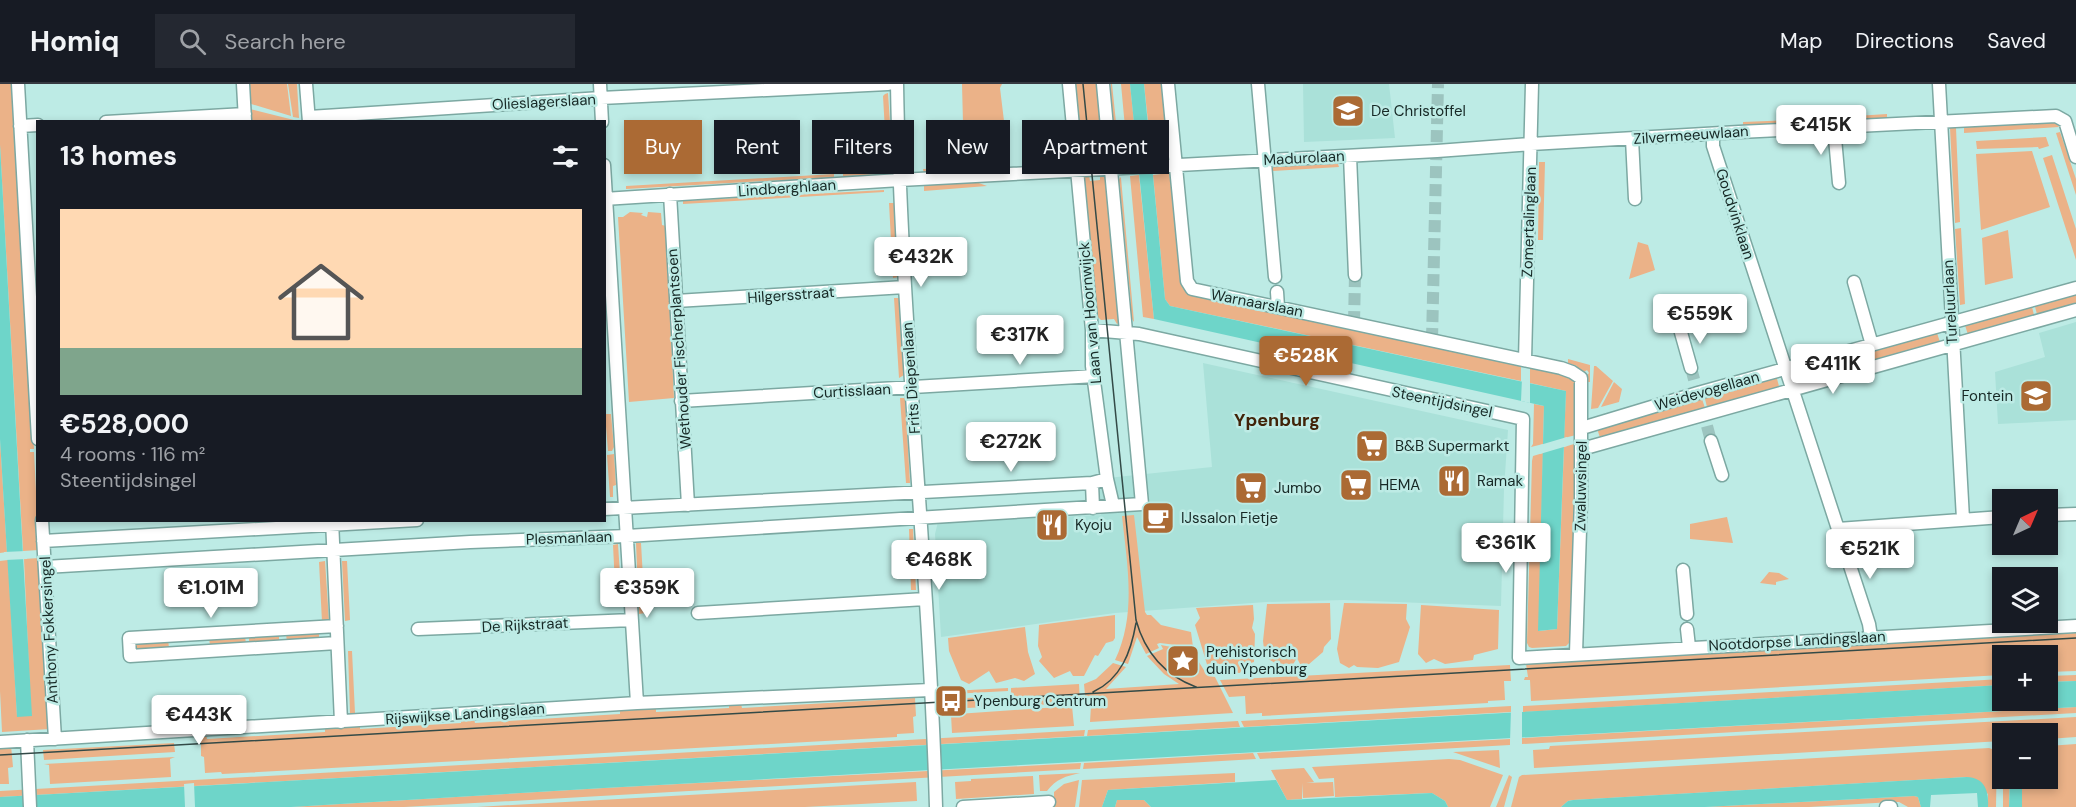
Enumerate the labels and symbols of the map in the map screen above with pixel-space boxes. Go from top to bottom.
street label: Olieslagerslaan [492,89,596,115]
school or university icon: De Christoffel [1330,93,1366,129]
place label: De Christoffel [1371,101,1466,121]
pin: €415K [1779,105,1863,156]
street label: Zilvermeeuwlaan [1633,121,1749,149]
street label: Madurolaan [1263,146,1345,170]
street label: Zomertalinglaan [1517,166,1541,278]
street label: Goudvinklaan [1711,166,1759,262]
street label: Lindberghlaan [737,175,837,201]
pin: €432K [879,237,963,288]
street label: Laan van Hoornwijck [1074,241,1106,385]
street label: Wethouder Fischerplantsoen [662,248,696,450]
street label: Tureluurlaan [1938,259,1962,345]
street label: Hilgersstraat [747,282,835,308]
street label: Warnaarslaan [1209,284,1305,322]
pin: €559K [1658,294,1742,345]
pin: €317K [978,315,1062,366]
street label: Frits Diepenlaan [897,322,925,434]
pin: €528K [1264,336,1348,387]
pin: €411K [1791,344,1875,395]
street label: Weidevogellaan [1652,367,1762,415]
school or university icon: Fontein [2018,378,2054,414]
street label: Curtisslaan [813,379,891,403]
street label: Steentijdsingel [1390,382,1494,422]
place label: Fontein [1961,386,2013,406]
district label: Ypenburg [1234,408,1320,432]
pin: €272K [969,422,1053,473]
supermarket icon: B&B Supermarkt [1354,428,1390,464]
place label: B&B Supermarkt [1395,436,1509,456]
street label: Zwaluwsingel [1570,441,1592,531]
restaurant icon: Ramak [1436,463,1472,499]
supermarket icon: HEMA [1338,467,1374,503]
supermarket icon: Jumbo [1233,470,1269,506]
place label: Ramak [1477,471,1523,491]
place label: HEMA [1379,475,1420,495]
place label: Jumbo [1274,478,1322,498]
north arrow [1992,489,2058,555]
cafe icon: IJssalon Fietje [1140,500,1176,536]
restaurant icon: Kyoju [1034,507,1070,543]
place label: IJssalon Fietje [1181,508,1278,528]
place label: Kyoju [1075,515,1112,535]
pin: €361K [1464,523,1548,574]
street label: Plesmanlaan [525,526,613,550]
pin: €521K [1828,529,1912,580]
pin: €468K [897,540,981,591]
street label: Anthony Fokkersingel [35,556,63,704]
pin: €1.01M [162,568,260,619]
pin: €359K [605,568,689,619]
street label: De Rijkstraat [481,613,569,637]
street label: Nootdorpse Landingslaan [1708,626,1886,656]
place label: Prehistorisch duin Ypenburg [1206,642,1307,679]
place icon: Prehistorisch duin Ypenburg [1165,643,1201,679]
bus stop icon: Ypenburg Centrum [933,683,969,719]
place label: Ypenburg Centrum [974,691,1106,711]
pin: €443K [157,695,241,746]
street label: Rijswijkse Landingslaan [385,698,545,730]

